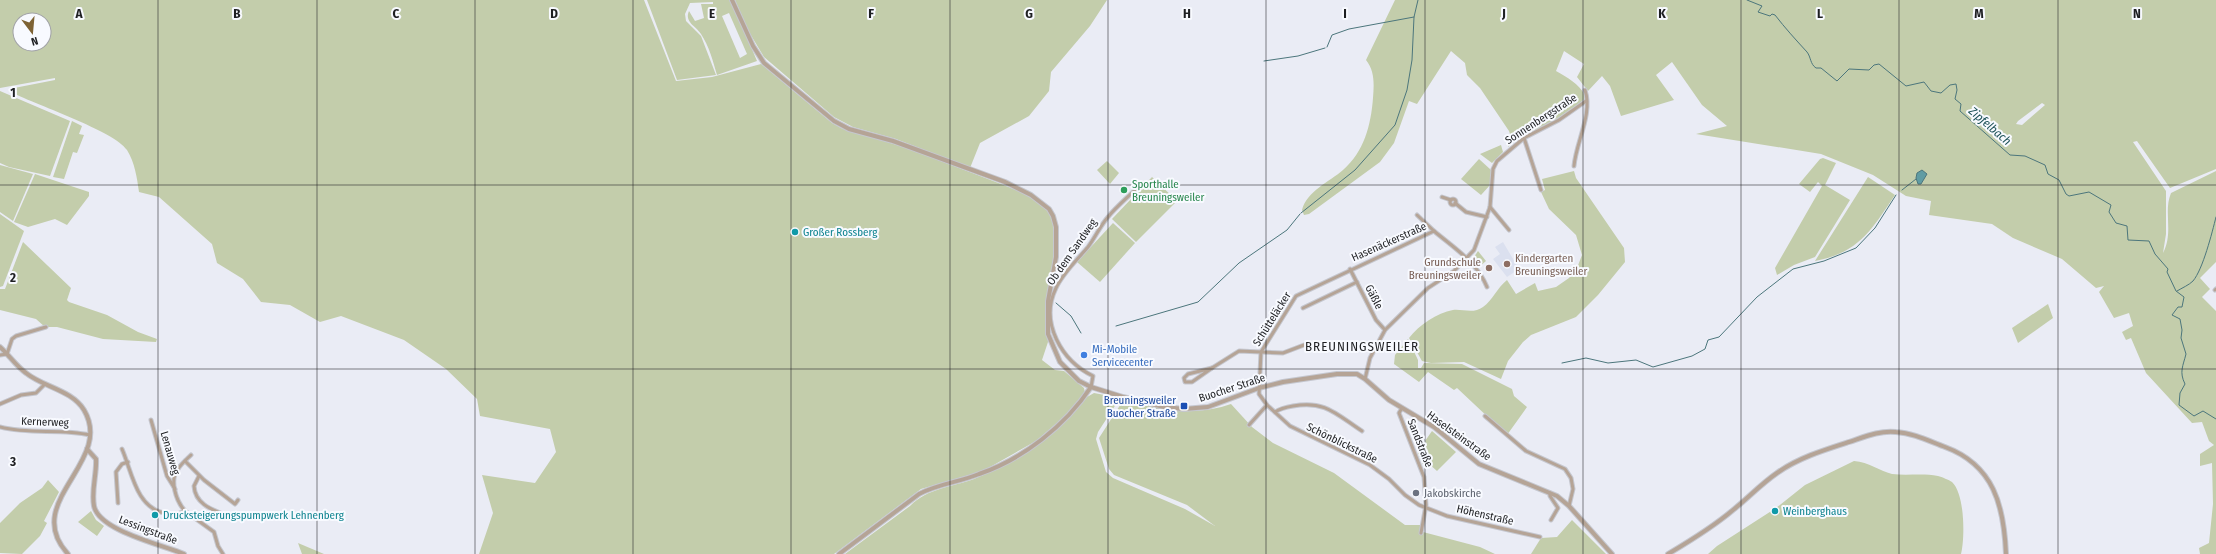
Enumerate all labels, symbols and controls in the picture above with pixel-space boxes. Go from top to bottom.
text: A [74,6,83,21]
text: B [233,6,241,21]
text: C [393,6,400,21]
text: D [550,6,558,21]
text: E [709,6,715,21]
text: F [868,6,874,21]
text: G [1025,6,1033,21]
text: H [1183,6,1191,21]
text: I [1343,6,1347,21]
text: J [1501,6,1506,21]
text: K [1658,6,1666,21]
text: L [1817,6,1823,21]
text: M [1974,6,1984,21]
text: N [2133,6,2141,21]
north arrow [12,12,52,52]
text: N [30,34,40,48]
text: 1 [10,85,16,100]
street label: Sonnenbergstraße [1503,91,1579,147]
water label: Zipfelbach [1965,103,2014,148]
place label: Sporthalle Breuningsweiler [1132,178,1205,204]
marker: Sporthalle Breuningsweiler [1119,185,1129,195]
street label: Ob dem Sandweg [1044,216,1100,288]
street label: Hasenäckerstraße [1350,220,1428,264]
place label: Großer Rossberg [803,226,878,239]
marker: Großer Rossberg [790,227,800,237]
place label: Kindergarten Breuningsweiler [1515,252,1588,278]
place label: Grundschule Breuningsweiler [1409,256,1481,282]
marker: Kindergarten Breuningsweiler [1502,259,1512,269]
marker: Grundschule Breuningsweiler [1484,263,1494,273]
text: 2 [9,270,16,285]
street label: Gäßle [1362,283,1386,311]
street label: Schütteläcker [1250,289,1294,348]
district label: BREUNINGSWEILER [1305,339,1419,354]
place label: Mi-Mobile Servicecenter [1092,343,1153,369]
marker: Mi-Mobile Servicecenter [1079,350,1089,360]
street label: Buocher Straße [1197,371,1267,405]
place label: Breuningsweiler Buocher Straße [1104,394,1176,420]
marker: Breuningsweiler Buocher Straße [1179,401,1189,411]
street label: Haselsteinstraße [1425,409,1493,463]
street label: Kernerweg [21,415,70,429]
street label: Sandstraße [1404,417,1436,469]
street label: Schönblickstraße [1304,420,1380,466]
street label: Lenauweg [158,430,183,477]
text: 3 [9,454,16,469]
place label: Jakobskirche [1424,487,1481,500]
marker: Jakobskirche [1411,488,1421,498]
street label: Höhenstraße [1455,502,1515,528]
place label: Weinberghaus [1783,505,1847,518]
marker: Weinberghaus [1770,506,1780,516]
place label: Drucksteigerungspumpwerk Lehnenberg [163,509,345,522]
marker: Drucksteigerungspumpwerk Lehnenberg [150,510,160,520]
street label: Lessingstraße [117,513,179,547]

